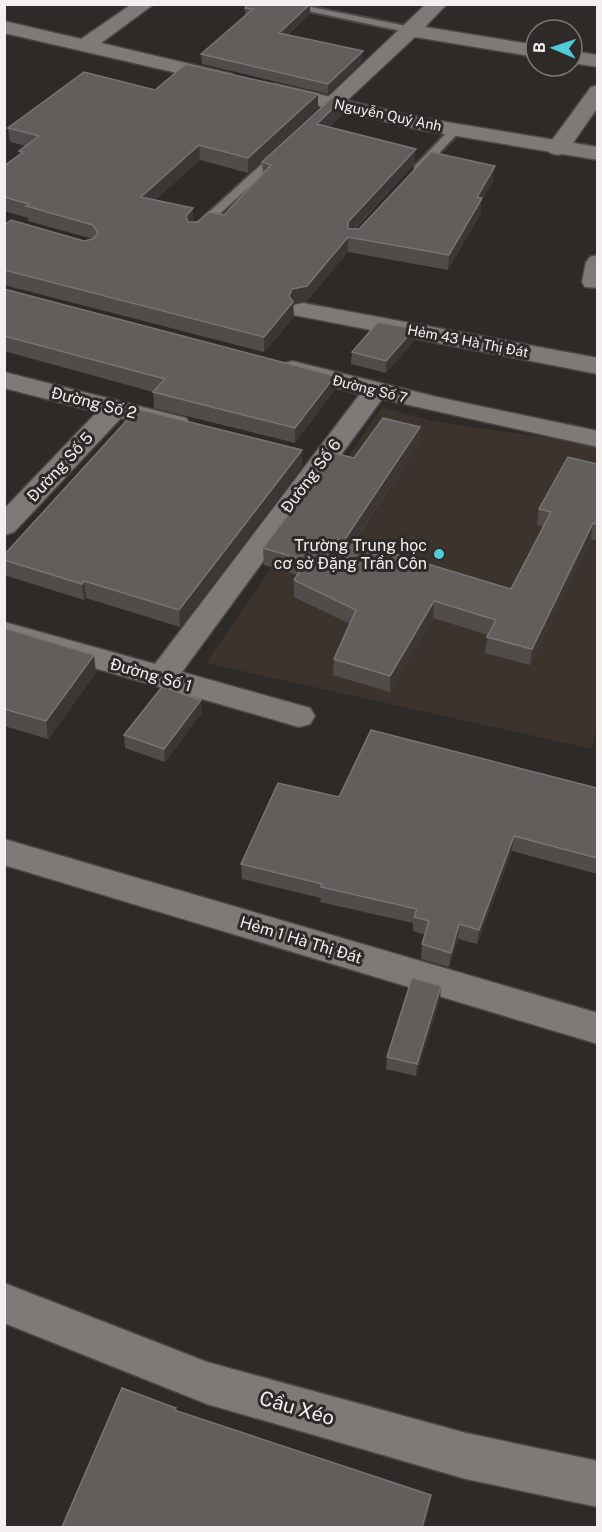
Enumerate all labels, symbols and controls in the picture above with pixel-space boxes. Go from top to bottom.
north arrow [524,18,584,78]
text: B [530,42,549,53]
street label: Nguyễn Quý Anh [333,96,443,134]
street label: Hẻm 43 Hà Thị Đát [406,321,530,361]
street label: Đường Số 7 [331,372,409,406]
street label: Đường Số 2 [49,383,139,423]
street label: Đường Số 5 [23,428,97,506]
street label: Đường Số 6 [277,435,345,517]
place label: Trường Trung học cơ sở Đặng Trần Côn [274,536,427,573]
marker: Trường Trung học cơ sở Đặng Trần Côn [432,547,446,561]
street label: Đường Số 1 [108,654,194,696]
street label: Hẻm 1 Hà Thị Đát [238,912,364,968]
street label: Cầu Xéo [257,1386,337,1430]

